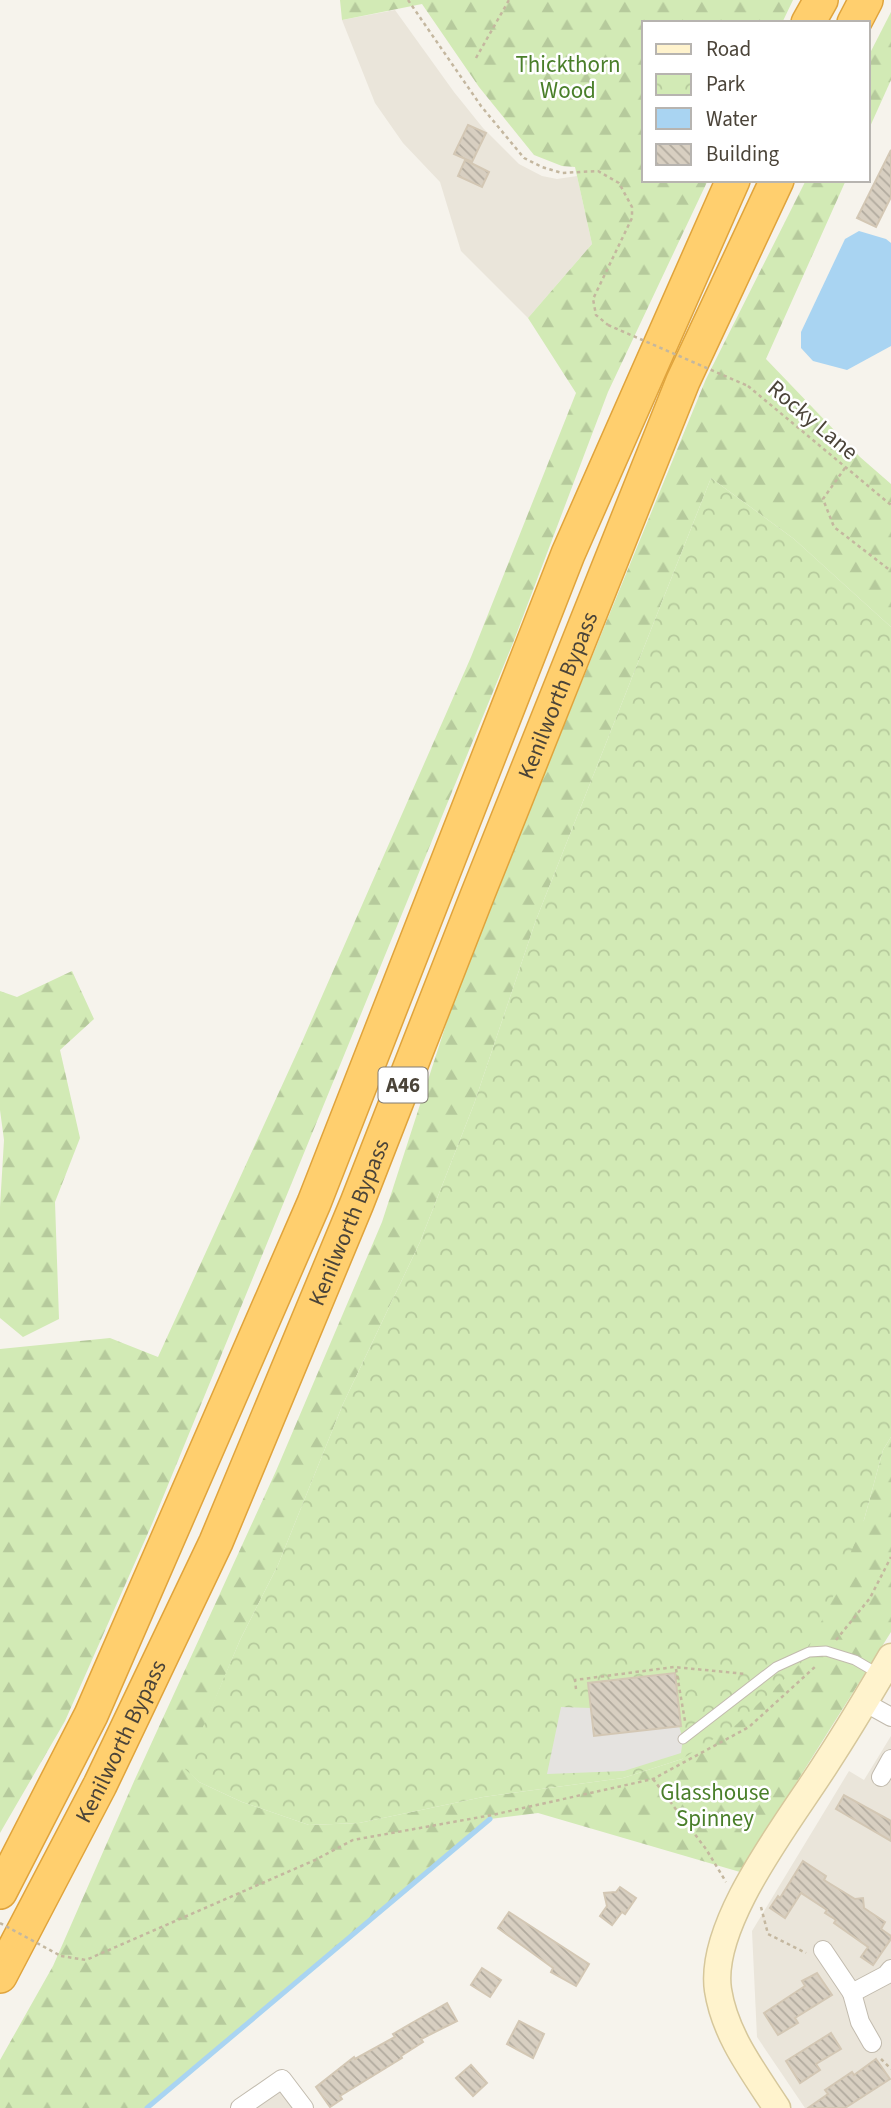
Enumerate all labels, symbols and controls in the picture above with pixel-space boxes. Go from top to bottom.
legend [642,21,870,182]
text: Road [706,34,751,64]
park label: Thickthorn Wood [515,48,621,107]
text: Park [706,69,746,99]
text: Water [706,104,758,134]
text: Building [706,139,780,169]
street label: Rocky Lane [761,372,865,468]
street label: Kenilworth Bypass [509,606,606,784]
road number: A46 [378,1068,428,1102]
street label: Kenilworth Bypass [300,1134,397,1311]
street label: Kenilworth Bypass [67,1654,174,1829]
park label: Glasshouse Spinney [660,1776,770,1835]

